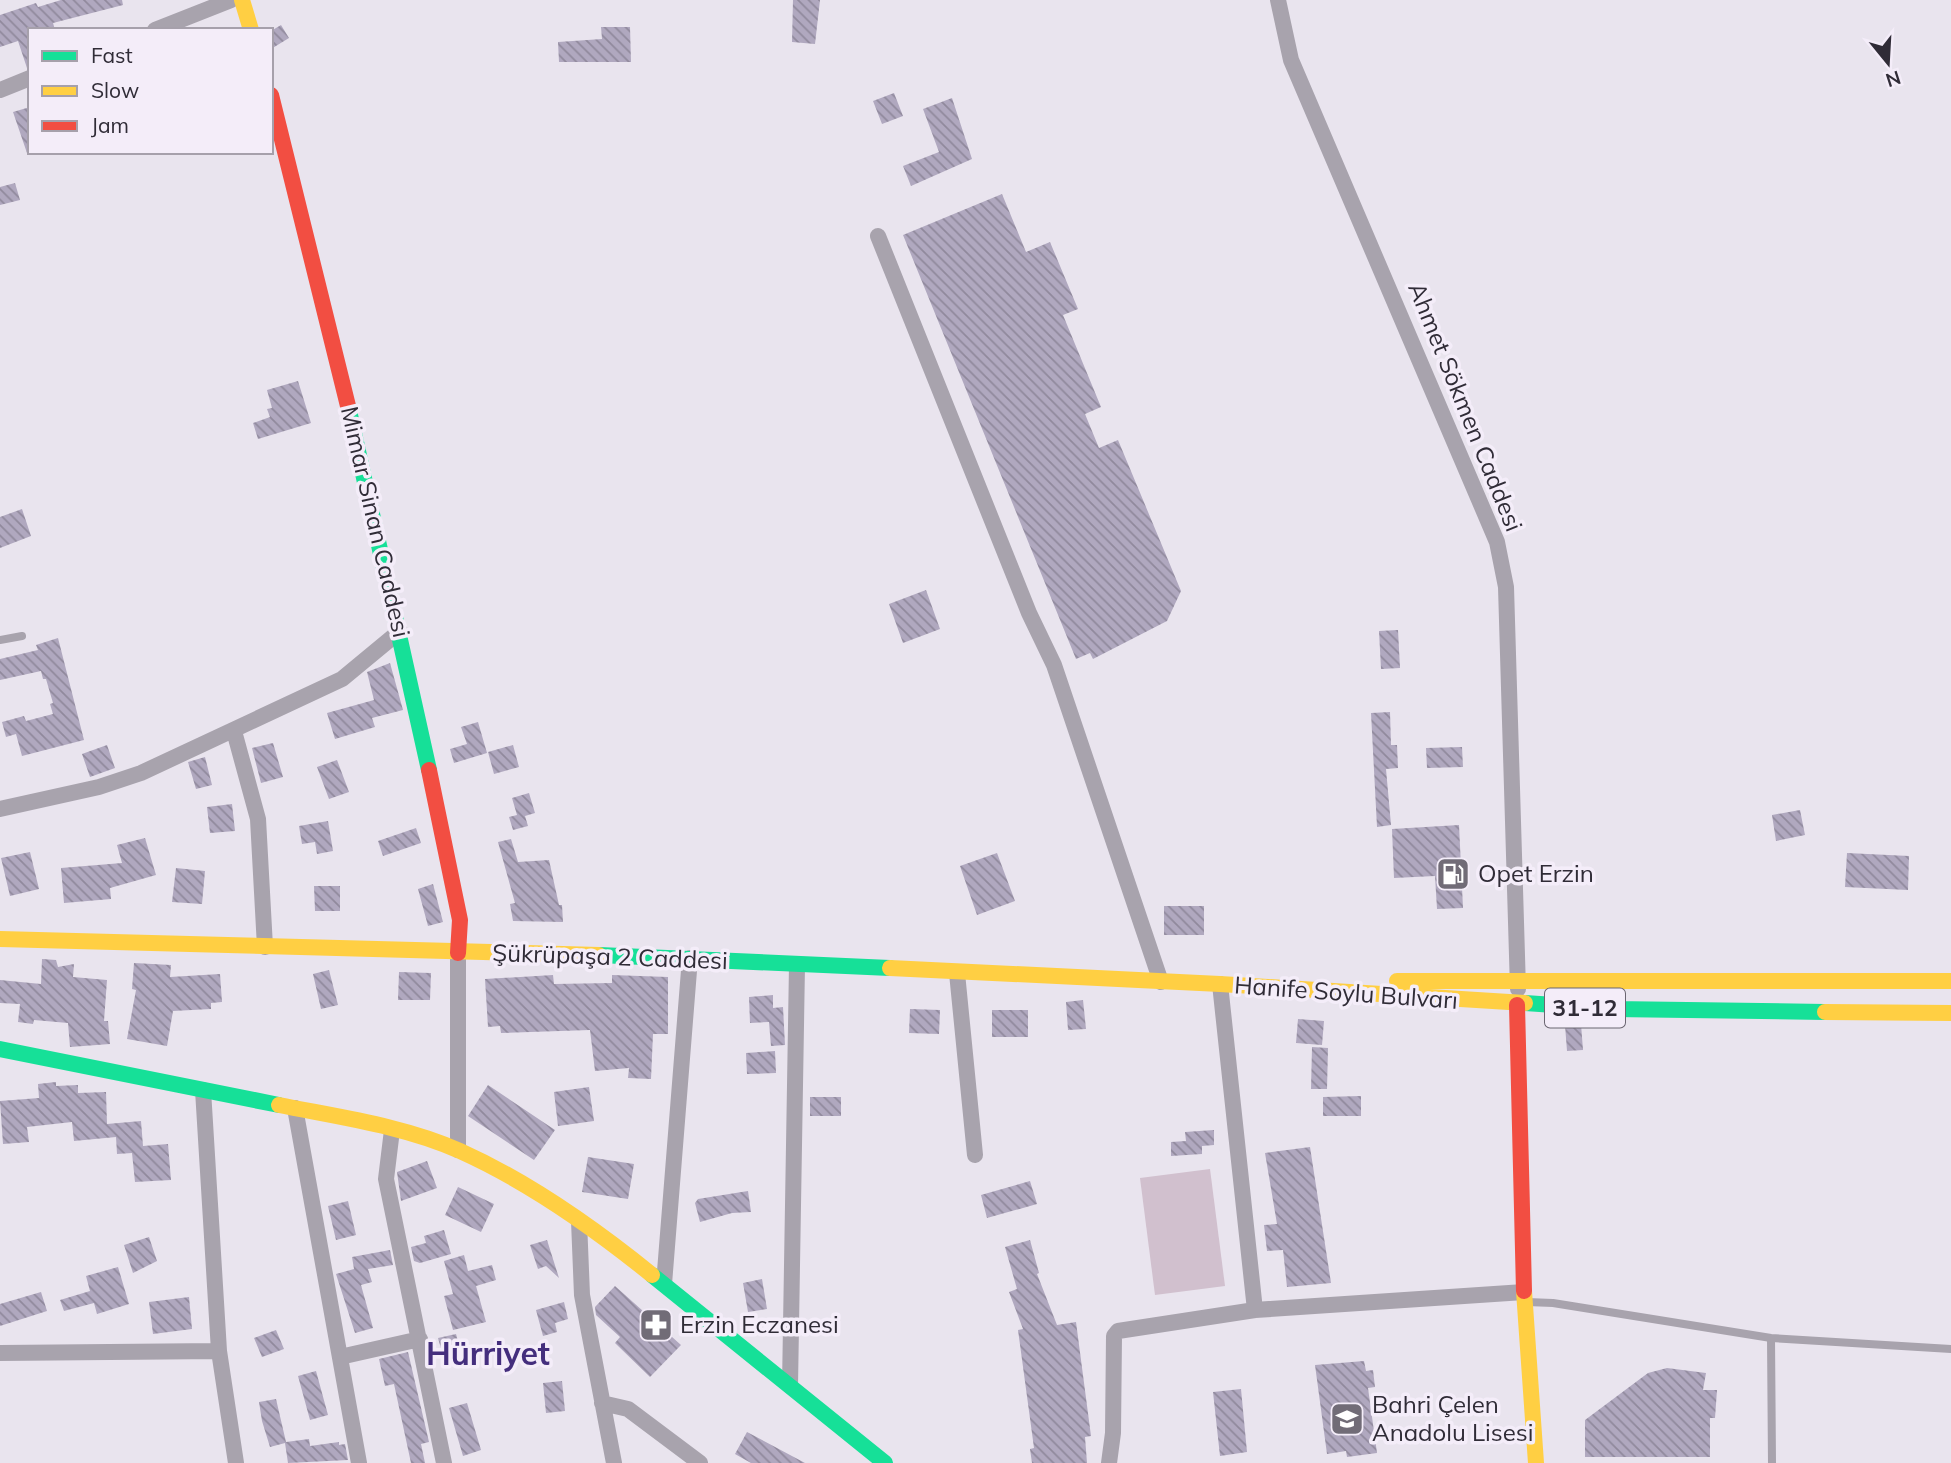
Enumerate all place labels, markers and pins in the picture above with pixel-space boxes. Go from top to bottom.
fuel station icon: Opet Erzin [1434,855,1472,893]
place label: Opet Erzin [1478,858,1594,888]
pharmacy icon: Erzin Eczanesi [637,1306,675,1344]
place label: Erzin Eczanesi [680,1309,839,1339]
place label: Bahri Çelen Anadolu Lisesi [1372,1389,1533,1447]
school or university icon: Bahri Çelen Anadolu Lisesi [1328,1400,1366,1438]

